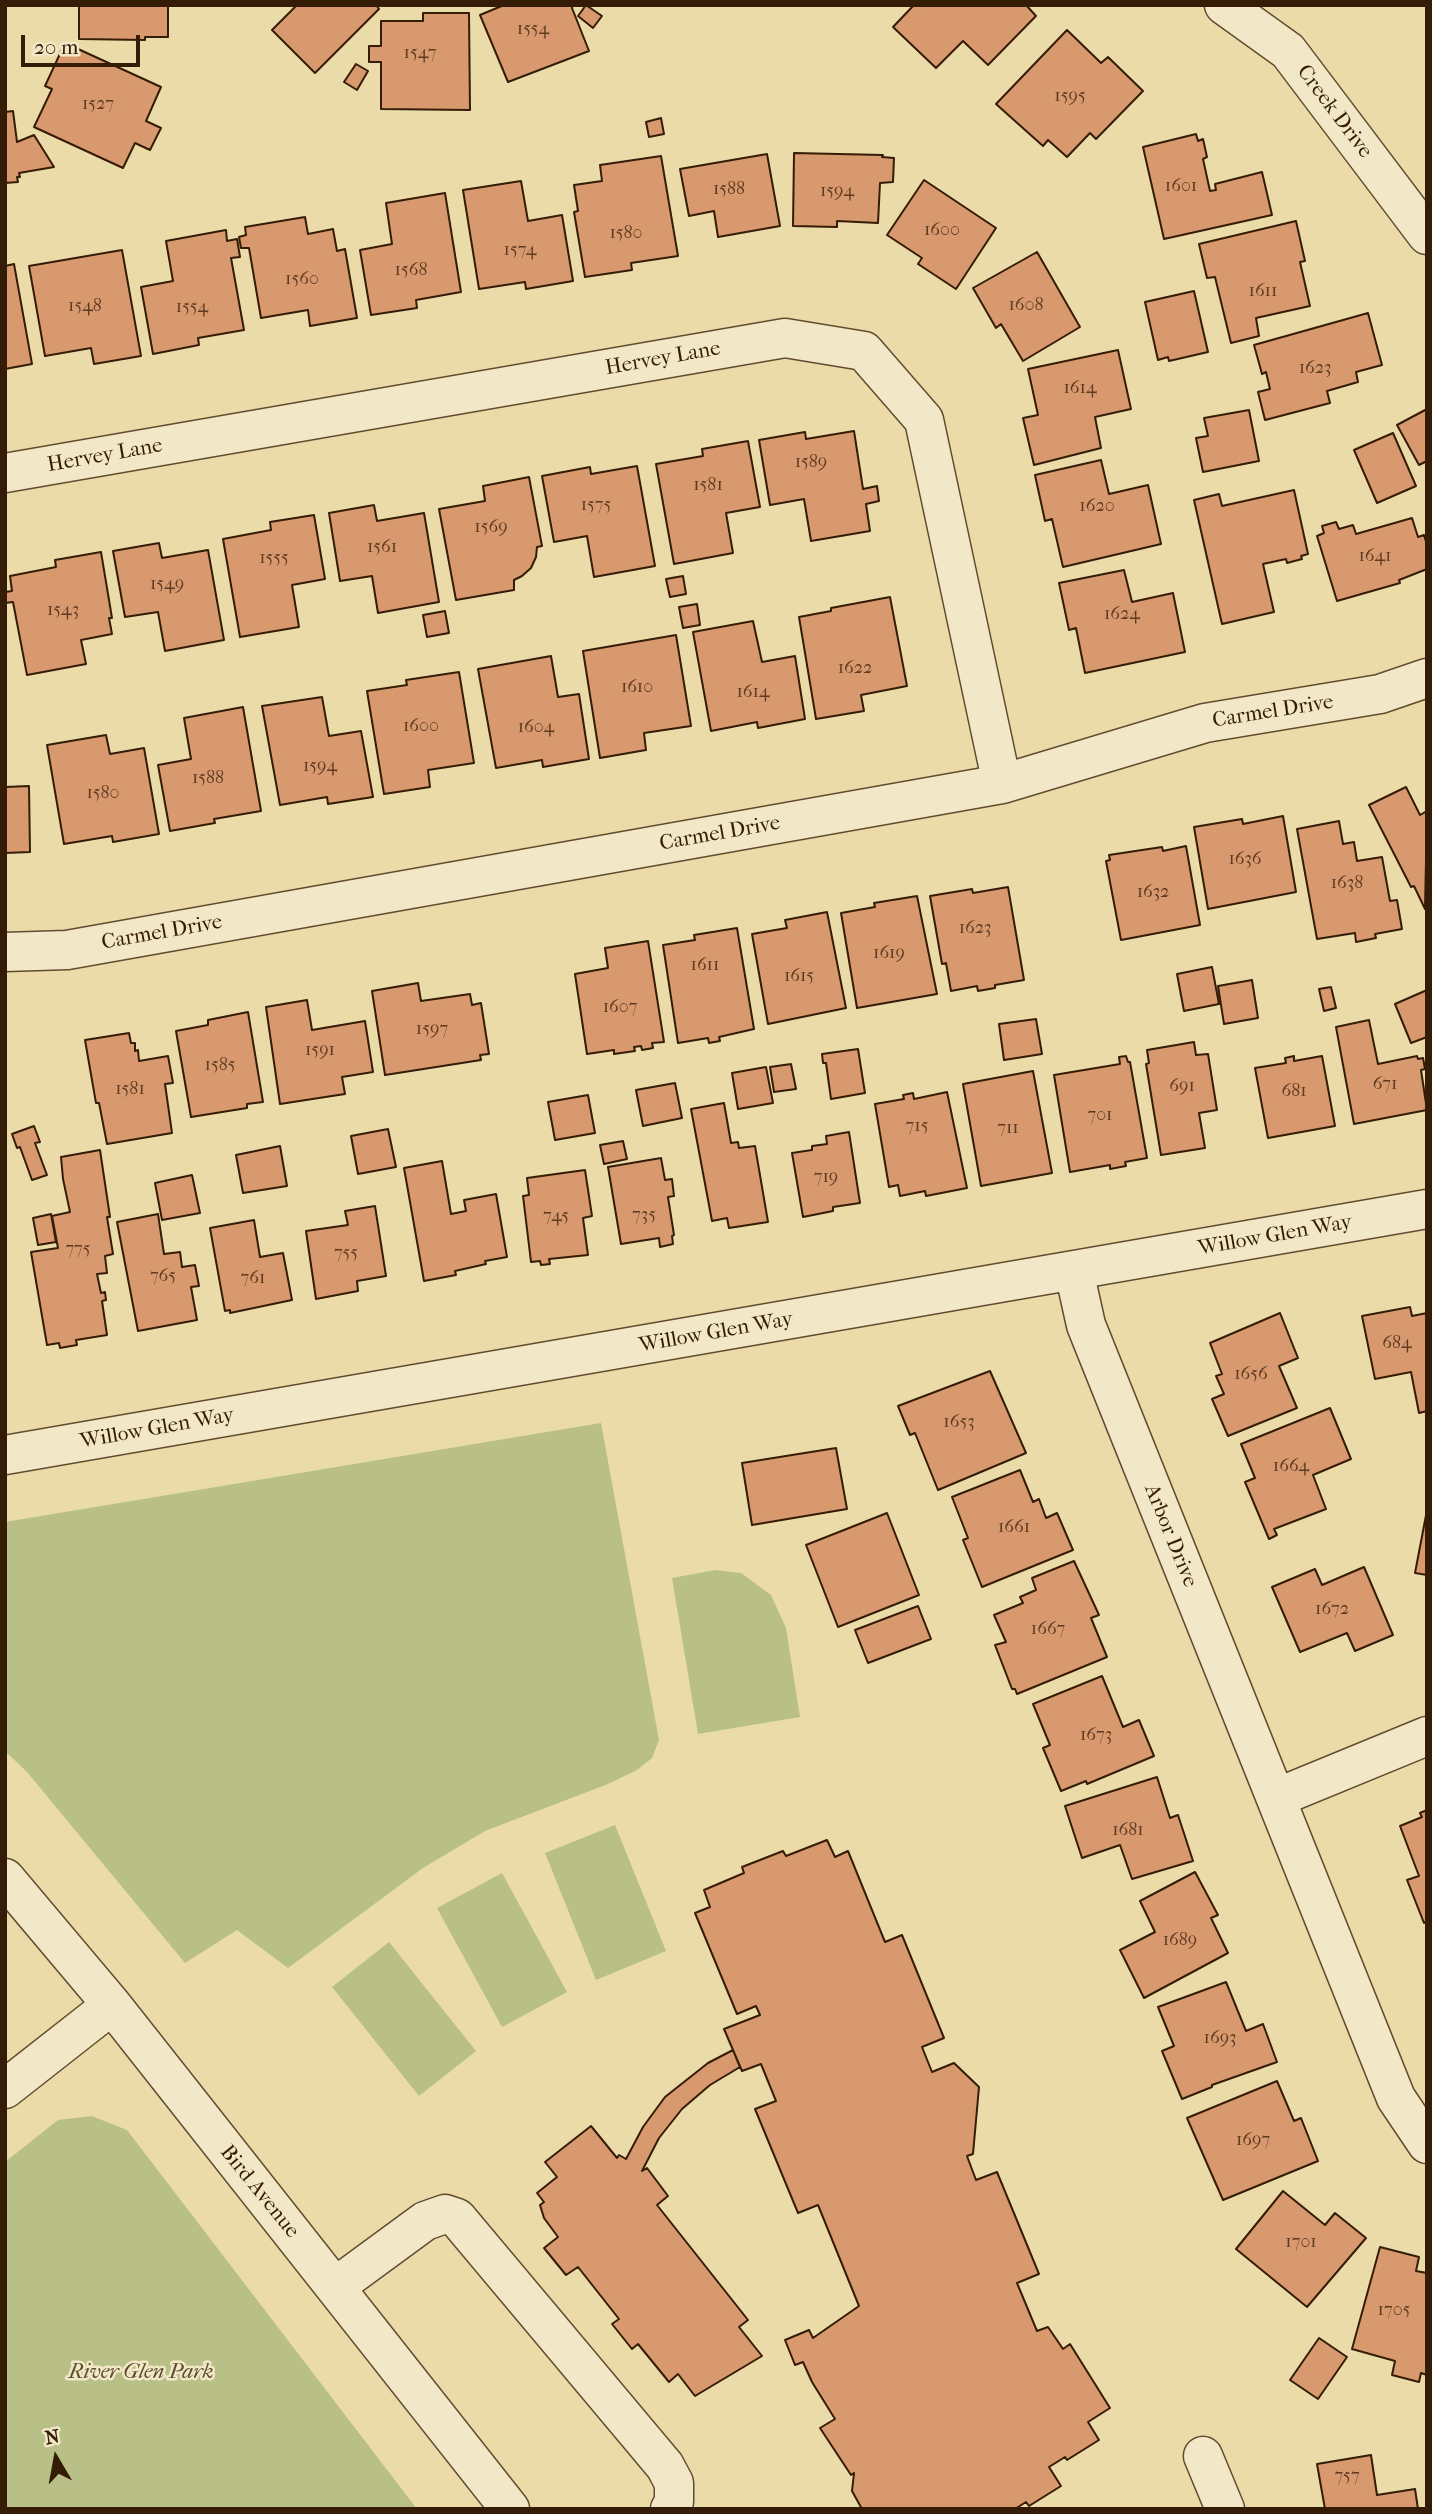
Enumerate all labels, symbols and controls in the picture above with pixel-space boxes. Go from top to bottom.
house number: 1554 [517,19,549,41]
scale bar [24,21,144,65]
text: 20 m [34,35,78,59]
house number: 1547 [404,43,436,65]
street label: Creek Drive [1291,60,1377,164]
house number: 1595 [1054,86,1086,108]
house number: 1527 [82,94,114,116]
house number: 1601 [1165,176,1197,198]
house number: 1588 [713,179,745,201]
house number: 1594 [820,181,854,203]
house number: 1600 [924,220,960,242]
house number: 1580 [609,223,643,245]
house number: 1574 [504,240,536,262]
house number: 1568 [395,260,427,282]
house number: 1560 [285,269,319,291]
house number: 1611 [1249,281,1277,303]
house number: 1608 [1008,295,1044,317]
house number: 1548 [68,296,102,318]
house number: 1554 [176,297,208,319]
street label: Hervey Lane [603,336,723,382]
house number: 1623 [1299,358,1331,380]
house number: 1614 [1063,378,1097,400]
street label: Hervey Lane [45,433,165,479]
house number: 1589 [795,452,827,474]
house number: 1581 [693,475,723,497]
house number: 1575 [581,495,611,517]
house number: 1620 [1079,496,1115,518]
house number: 1569 [474,517,508,539]
house number: 1561 [367,537,397,559]
house number: 1641 [1358,546,1392,568]
house number: 1555 [259,548,289,570]
house number: 1549 [150,574,184,596]
house number: 1543 [47,600,79,622]
house number: 1624 [1104,604,1140,626]
house number: 1622 [838,658,872,680]
house number: 1610 [621,677,653,699]
house number: 1614 [736,682,770,704]
street label: Carmel Drive [1211,690,1335,734]
house number: 1600 [403,716,439,738]
house number: 1604 [518,717,554,739]
house number: 1594 [303,756,337,778]
house number: 1588 [192,768,224,790]
house number: 1580 [86,783,120,805]
street label: Carmel Drive [658,811,782,857]
house number: 1636 [1228,849,1262,871]
house number: 1638 [1331,873,1363,895]
house number: 1632 [1137,882,1169,904]
street label: Carmel Drive [100,910,224,956]
house number: 1623 [959,918,991,940]
house number: 1619 [873,943,905,965]
house number: 1611 [691,955,719,977]
house number: 1615 [784,966,814,988]
house number: 1607 [603,997,637,1019]
house number: 1597 [416,1019,448,1041]
house number: 1591 [305,1040,335,1062]
house number: 1585 [205,1055,235,1077]
house number: 671 [1373,1074,1397,1096]
house number: 691 [1169,1076,1195,1098]
house number: 1581 [115,1079,145,1101]
house number: 681 [1281,1081,1307,1103]
house number: 701 [1088,1105,1112,1127]
house number: 715 [906,1116,928,1138]
house number: 711 [997,1118,1019,1140]
house number: 719 [814,1167,838,1189]
house number: 735 [632,1205,656,1227]
house number: 745 [543,1206,569,1228]
street label: Willow Glen Way [1196,1210,1354,1262]
house number: 775 [65,1239,91,1261]
house number: 755 [334,1243,358,1265]
house number: 765 [150,1266,176,1288]
house number: 761 [241,1268,265,1290]
street label: Willow Glen Way [637,1307,795,1359]
house number: 684 [1382,1333,1412,1355]
house number: 1656 [1234,1364,1268,1386]
street label: Willow Glen Way [78,1403,236,1455]
house number: 1653 [943,1412,975,1434]
house number: 1664 [1273,1456,1309,1478]
street label: Arbor Drive [1138,1481,1202,1591]
house number: 1661 [998,1517,1030,1539]
house number: 1672 [1315,1599,1349,1621]
house number: 1667 [1031,1619,1065,1641]
house number: 1673 [1080,1725,1112,1747]
house number: 1681 [1112,1820,1144,1842]
house number: 1689 [1163,1930,1197,1952]
house number: 1693 [1204,2028,1236,2050]
house number: 1697 [1236,2130,1270,2152]
street label: Bird Avenue [214,2140,304,2244]
house number: 1701 [1285,2232,1317,2254]
house number: 1705 [1378,2300,1410,2322]
park label: River Glen Park [68,2360,214,2386]
north arrow [21,2423,91,2493]
text: N [43,2425,61,2449]
house number: 757 [1334,2466,1360,2488]

